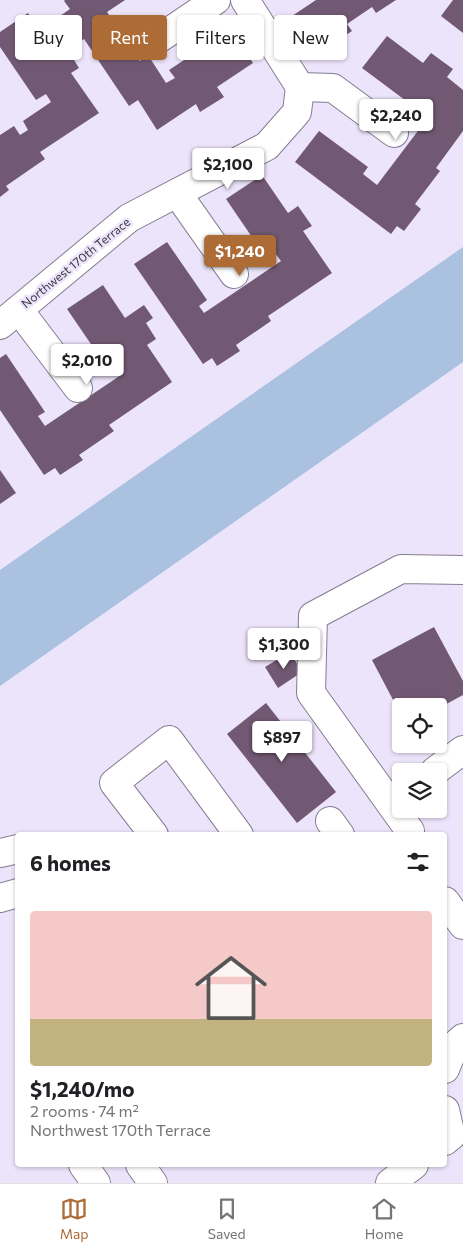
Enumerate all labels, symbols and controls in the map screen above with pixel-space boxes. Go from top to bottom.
chip: Buy [15,15,82,60]
chip: Rent [92,15,167,60]
chip: Filters [177,15,264,60]
chip: New [274,15,347,60]
pin: $2,240 [355,98,437,141]
text: $2,240 [370,105,422,124]
pin: $2,100 [187,148,269,190]
text: $2,100 [203,154,253,173]
street label: Northwest 170th Terrace [18,214,132,310]
pin: $1,240 [199,234,281,277]
text: $1,240 [215,241,265,260]
pin: $2,010 [46,344,128,386]
text: $2,010 [62,350,112,369]
pin: $1,300 [243,628,325,670]
text: $1,300 [258,634,310,653]
map controls [392,698,447,818]
button: locate [392,698,447,753]
pin: $897 [252,720,312,763]
text: $897 [263,727,301,746]
button: layers [392,763,447,818]
icon: filters [404,848,432,876]
text: 6 homes [30,850,111,875]
icon: home [186,943,276,1033]
text: $1,240/mo [30,1076,135,1101]
text: 2 rooms · 74 m² [30,1101,139,1120]
text: Northwest 170th Terrace [30,1120,211,1139]
tab: Map [60,1195,89,1242]
tab: Saved [208,1195,246,1242]
tab: Home [365,1195,403,1242]

